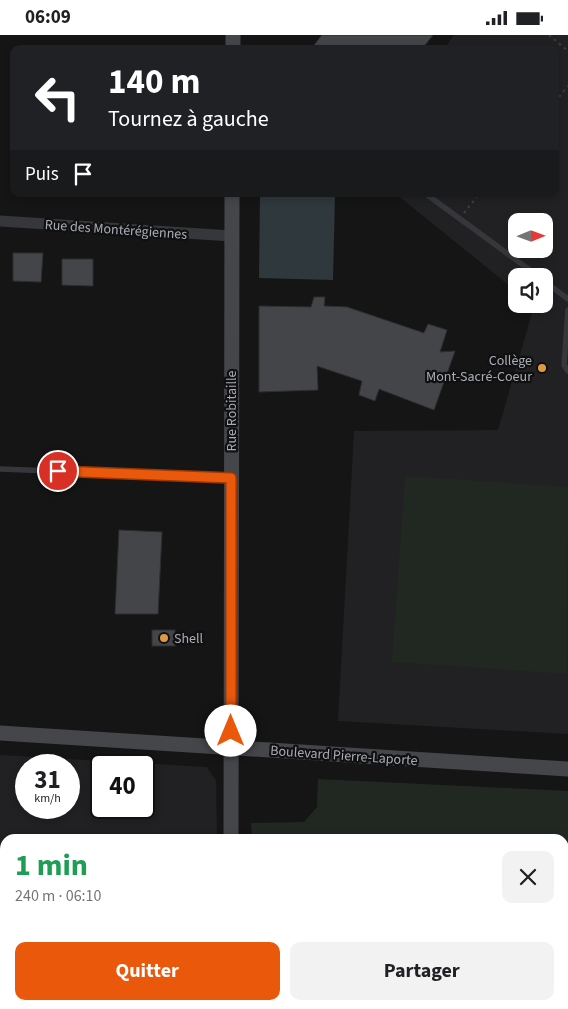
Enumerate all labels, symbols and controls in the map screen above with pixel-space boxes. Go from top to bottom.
text: 06:09 [25,4,71,31]
text: 140 m [108,57,200,107]
icon: left [25,65,90,130]
text: Tournez à gauche [108,103,269,135]
icon: arrive [69,160,97,188]
text: Puis [25,161,59,188]
north arrow [508,213,552,257]
map controls [508,213,553,313]
street label: Rue des Montérégiennes [44,215,188,245]
button: sound [508,268,553,313]
place label: Collège Mont-Sacré-Coeur [426,351,532,387]
marker: Collège Mont-Sacré-Coeur [536,362,548,374]
street label: Rue Robitaille [222,370,242,451]
pin [37,450,79,492]
icon: arrive [44,457,72,485]
place label: Shell [174,629,204,649]
marker: Shell [158,632,170,644]
position arrow [204,704,256,756]
street label: Boulevard Pierre-Laporte [270,741,418,771]
speed limit sign: 40 [90,754,155,819]
text: 31 [34,762,61,798]
text: km/h [34,790,61,807]
text: 1 min [15,844,88,887]
button: close [502,851,554,903]
text: 240 m · 06:10 [15,885,102,907]
button: Quitter [15,942,280,1000]
button: Partager [290,942,554,1000]

